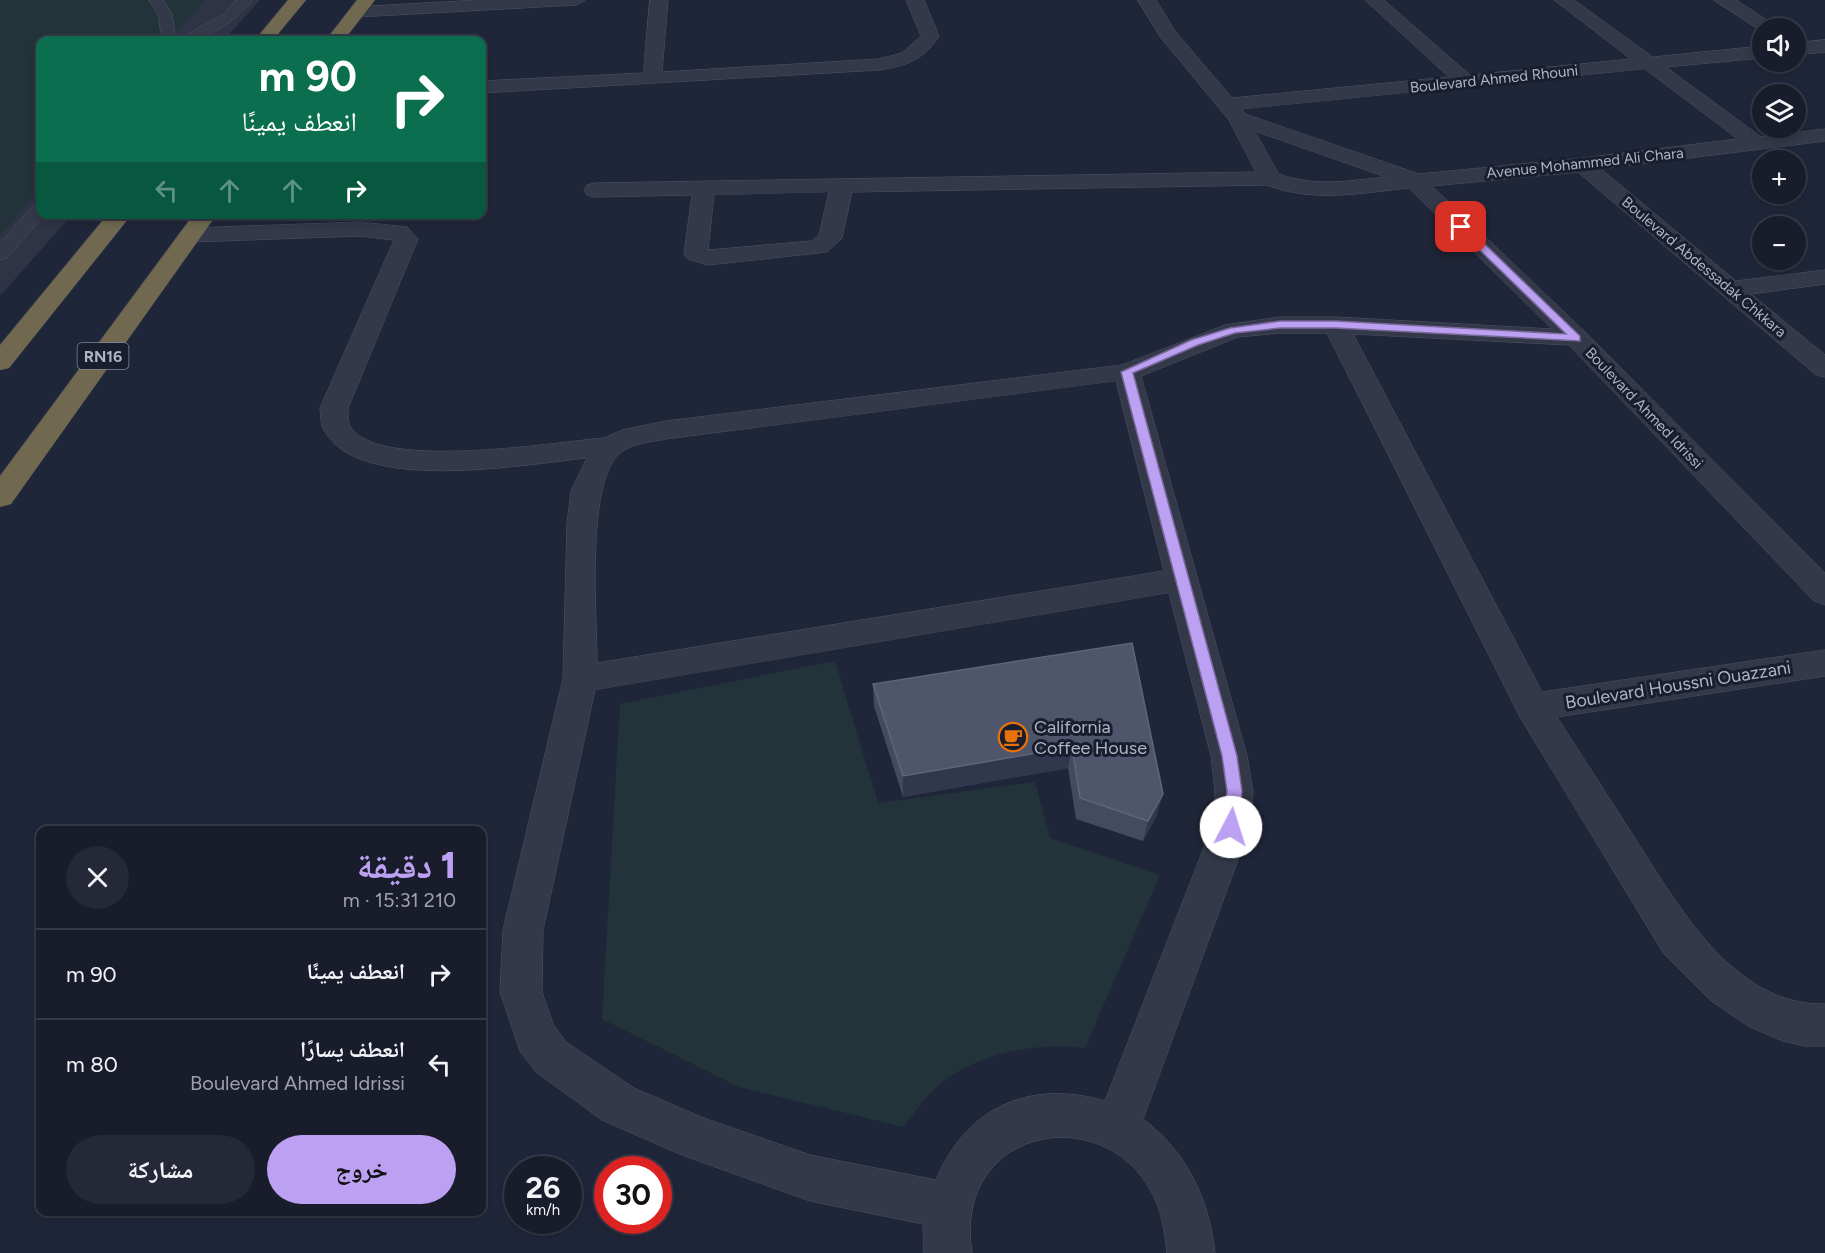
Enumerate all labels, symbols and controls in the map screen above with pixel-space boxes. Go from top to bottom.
map controls [1752,18,1806,270]
button: sound [1752,18,1806,72]
text: 90 m [259,51,357,102]
icon: right [378,60,456,138]
street label: Boulevard Ahmed Rhouni [1409,61,1579,97]
button: layers [1752,84,1806,138]
text: انعطف يمينًا [241,105,357,138]
street label: Avenue Mohammed Ali Chara [1485,144,1685,182]
button: + [1752,150,1806,204]
icon: left [150,174,183,207]
icon: ahead [213,174,246,207]
icon: ahead [276,174,309,207]
icon: right [339,174,372,207]
street label: Boulevard Abdessadak Chkkara [1618,193,1790,341]
pin [1435,201,1486,252]
icon: arrive [1444,210,1477,243]
button: − [1752,216,1806,270]
road number: RN16 [78,343,128,369]
street label: Boulevard Ahmed Idrissi [1582,344,1706,472]
street label: Boulevard Houssni Ouazzani [1564,656,1792,714]
place label: California Coffee House [1034,716,1147,759]
cafe icon: California Coffee House [997,721,1029,753]
position arrow [1199,795,1263,859]
text: 1 دقيقة [357,844,456,887]
button: close [66,846,129,909]
text: 210 m · 15:31 [343,888,456,912]
text: انعطف يمينًا [306,958,405,985]
icon: right [423,958,456,991]
text: 90 m [66,961,117,988]
text: انعطف يسارًا [300,1036,405,1063]
icon: left [423,1048,456,1081]
text: 80 m [66,1051,118,1078]
text: Boulevard Ahmed Idrissi [190,1071,405,1095]
button: مشاركة [66,1135,255,1204]
button: خروج [267,1135,456,1204]
speed limit sign: 30 [594,1156,672,1234]
text: 26 [526,1169,560,1206]
text: km/h [526,1201,560,1219]

